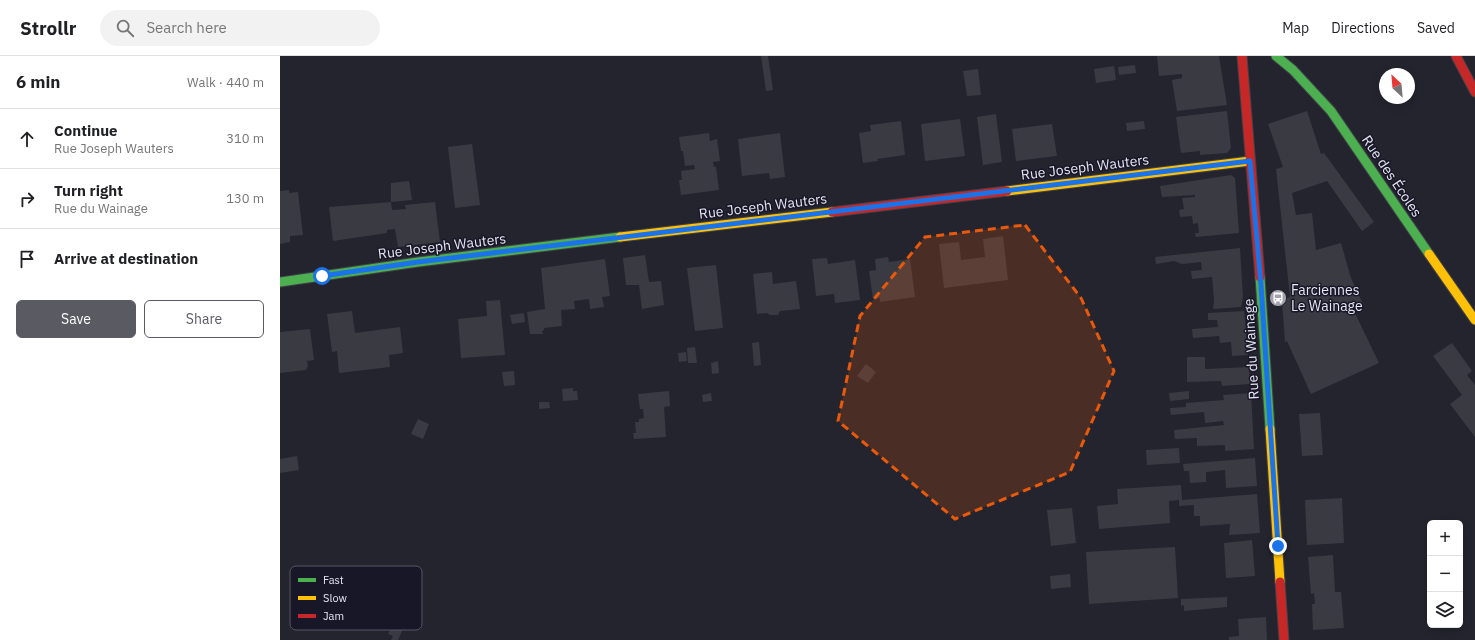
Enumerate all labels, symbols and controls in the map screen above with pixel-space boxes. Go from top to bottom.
search box [100,10,380,46]
text: Strollr [20,16,76,40]
icon: search [114,17,136,39]
text: Search here [146,18,227,37]
text: Map [1282,19,1309,37]
text: Directions [1331,19,1395,37]
text: Saved [1417,19,1455,37]
north arrow [1379,68,1415,104]
text: 6 min [16,71,60,93]
text: Walk · 440 m [187,74,264,91]
text: Continue [54,121,118,140]
icon: ahead [16,128,38,150]
text: 310 m [226,130,264,147]
street label: Rue des Écoles [1358,131,1427,221]
text: Rue Joseph Wauters [54,140,174,157]
street label: Rue Joseph Wauters [1020,150,1150,184]
text: Turn right [54,181,123,200]
icon: right [16,188,38,210]
street label: Rue Joseph Wauters [698,189,828,223]
text: 130 m [226,190,264,207]
text: Rue du Wainage [54,200,148,217]
street label: Rue Joseph Wauters [377,229,507,263]
icon: arrive [16,248,38,270]
text: Arrive at destination [54,249,198,268]
route start [313,267,331,285]
place label: Farciennes Le Wainage [1291,281,1363,315]
bus stop icon: Farciennes Le Wainage [1268,288,1288,308]
street label: Rue du Wainage [1239,298,1263,400]
button: Save [16,300,136,338]
button: Share [144,300,264,338]
map controls [1427,520,1463,628]
button: + [1427,520,1463,556]
route end [1269,537,1287,555]
button: − [1427,556,1463,592]
legend [290,566,422,630]
text: Fast [323,573,344,587]
text: Slow [323,591,347,605]
button: layers [1427,592,1463,628]
text: Jam [323,609,344,623]

